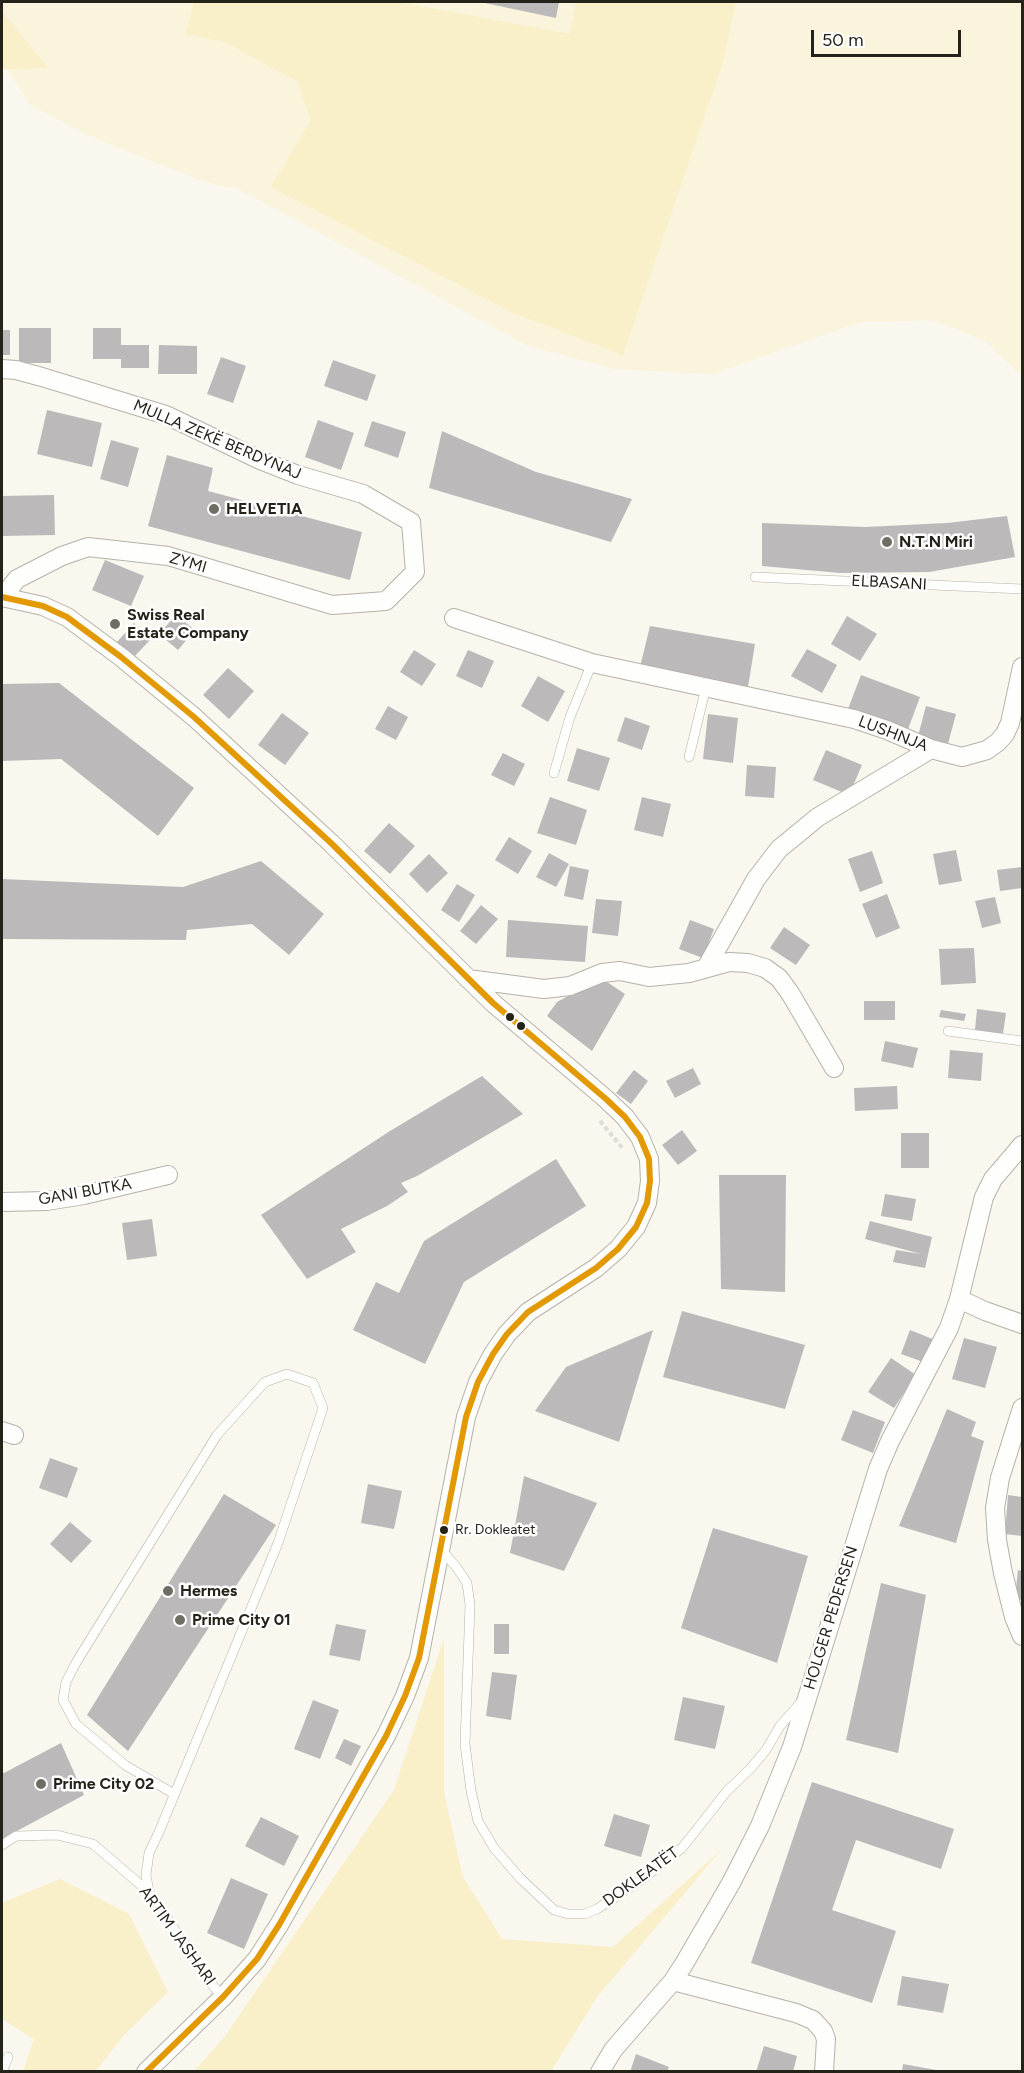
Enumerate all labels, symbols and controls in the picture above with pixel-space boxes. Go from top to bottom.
scale bar [814,18,964,56]
text: 50 m [822,29,864,51]
street label: MULLA ZEKË BERDYNAJ [130,396,304,484]
place label: HELVETIA [226,499,302,519]
marker: HELVETIA [207,502,221,516]
place label: N.T.N Miri [899,532,973,552]
marker: N.T.N Miri [880,535,894,549]
street label: ZYMI [167,549,209,577]
street label: ELBASANI [851,571,927,595]
place label: Swiss Real Estate Company [127,605,249,643]
marker: Swiss Real Estate Company [108,617,122,631]
street label: LUSHNJA [856,712,930,756]
unlabelled marker [504,1011,516,1023]
unlabelled marker [515,1020,527,1032]
street label: GANI BUTKA [37,1174,133,1210]
place label: Rr. Dokleatet [455,1522,535,1538]
marker: Rr. Dokleatet [438,1524,450,1536]
street label: HOLGER PEDERSEN [800,1544,862,1692]
place label: Hermes [180,1581,237,1601]
marker: Hermes [161,1584,175,1598]
place label: Prime City 01 [192,1610,291,1630]
marker: Prime City 01 [173,1613,187,1627]
place label: Prime City 02 [53,1774,154,1794]
marker: Prime City 02 [34,1777,48,1791]
street label: DOKLEATËT [599,1843,683,1911]
street label: ARTIM JASHARI [135,1883,219,1989]

